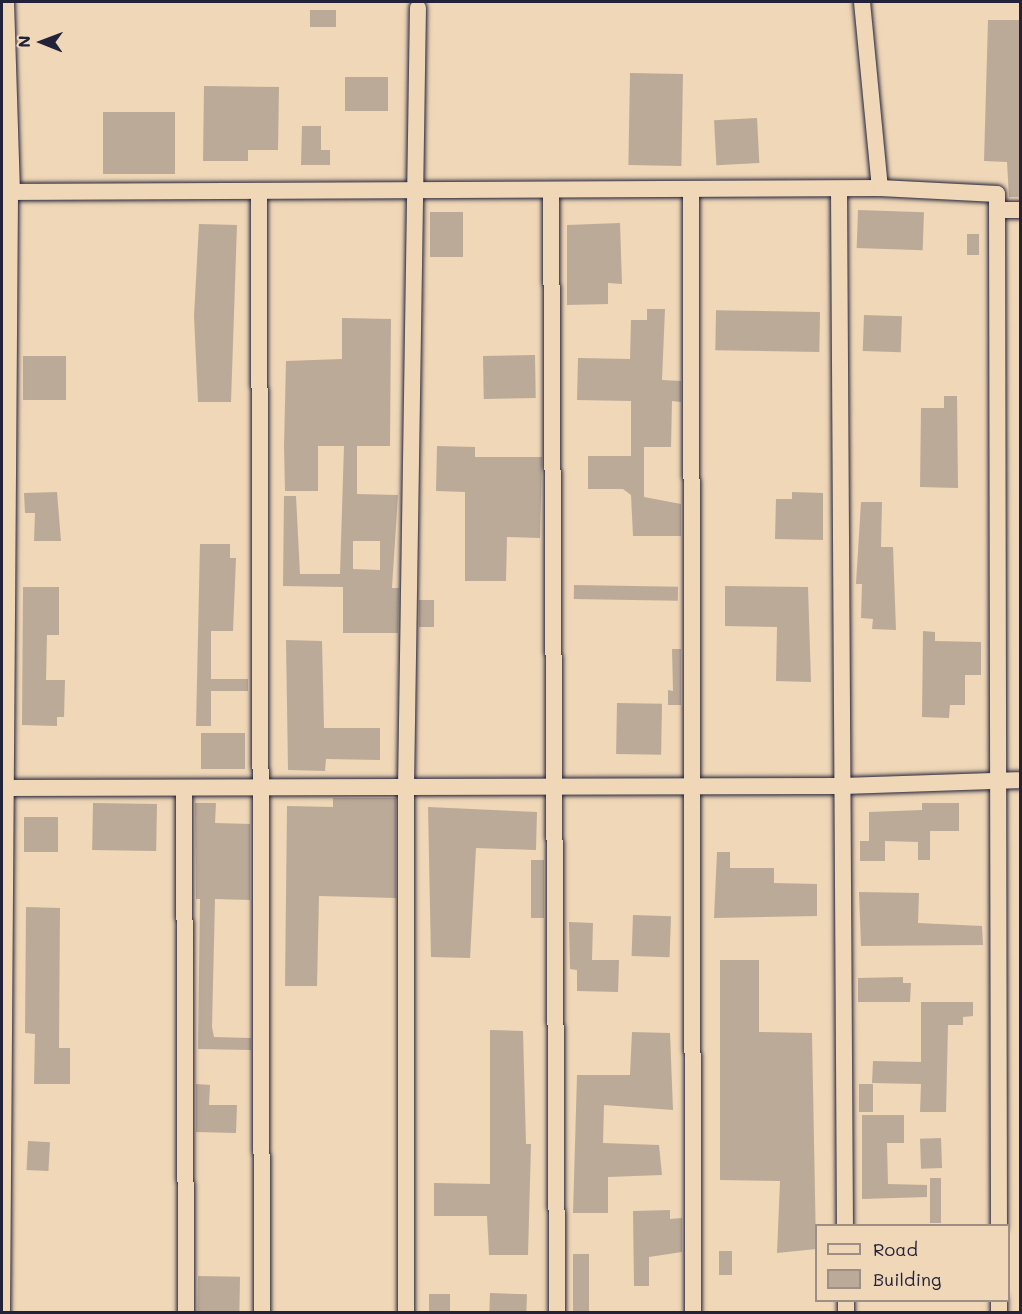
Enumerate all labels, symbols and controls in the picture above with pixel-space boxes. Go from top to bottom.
north arrow [12,12,72,72]
text: N [13,35,34,48]
legend [815,1224,1010,1302]
text: Road [873,1237,918,1261]
text: Building [873,1267,941,1291]

